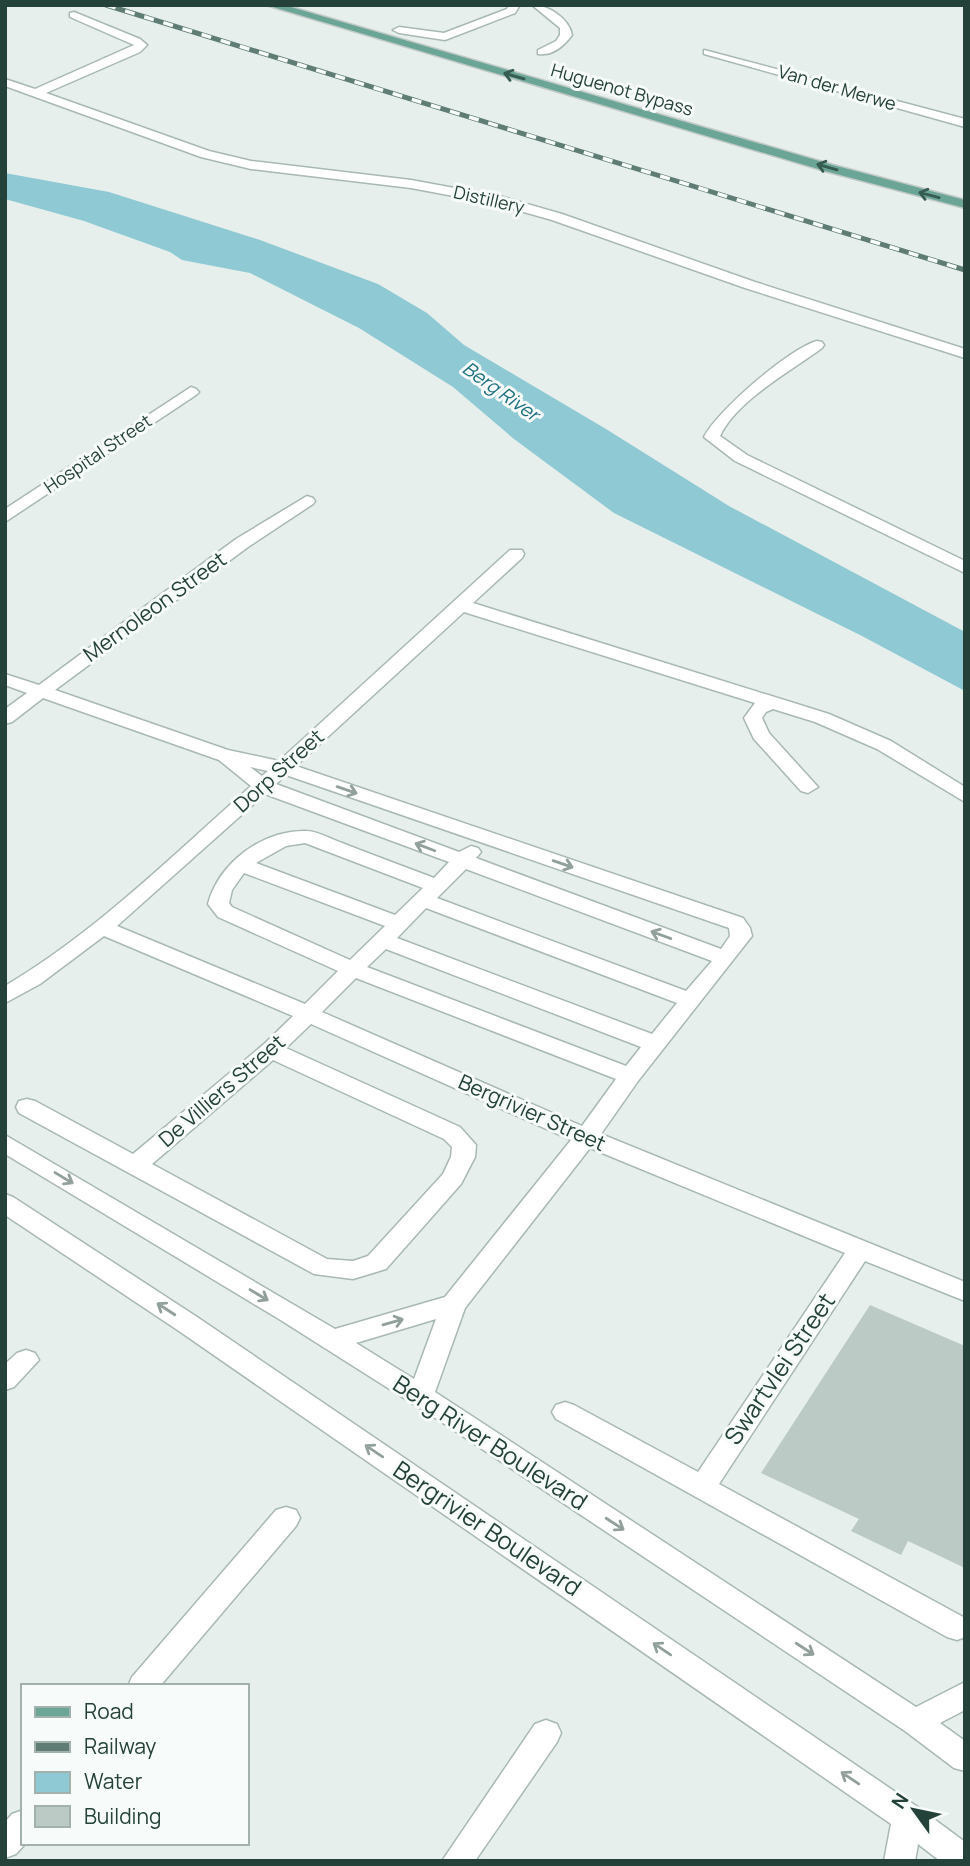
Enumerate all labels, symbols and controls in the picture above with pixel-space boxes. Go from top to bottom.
street label: Huguenot Bypass [548,57,696,121]
street label: Van der Merwe [775,59,899,115]
one-way arrow [504,69,526,82]
one-way arrow [816,160,838,173]
street label: Distillery [451,179,527,219]
one-way arrow [918,188,940,201]
water label: Berg River [458,355,546,428]
street label: Hospital Street [39,408,156,498]
street label: Mernoleon Street [77,545,232,668]
street label: Dorp Street [227,722,329,818]
one-way arrow [336,785,358,797]
one-way arrow [414,839,436,852]
one-way arrow [551,859,573,871]
one-way arrow [651,927,673,940]
street label: De Villiers Street [152,1028,290,1153]
street label: Bergrivier Street [454,1067,610,1157]
one-way arrow [53,1171,73,1185]
street label: Swartvlei Street [716,1286,842,1451]
one-way arrow [248,1289,269,1302]
one-way arrow [156,1301,176,1315]
one-way arrow [382,1315,404,1328]
street label: Berg River Boulevard [387,1366,594,1517]
one-way arrow [365,1444,384,1458]
street label: Bergrivier Boulevard [387,1452,588,1603]
one-way arrow [605,1517,624,1531]
one-way arrow [653,1642,672,1656]
one-way arrow [795,1642,814,1656]
legend [21,1684,248,1845]
text: Road [84,1697,134,1725]
text: Railway [84,1732,156,1760]
text: Water [84,1767,143,1795]
one-way arrow [840,1771,860,1785]
north arrow [879,1775,949,1845]
text: N [885,1788,914,1814]
text: Building [84,1802,161,1830]

